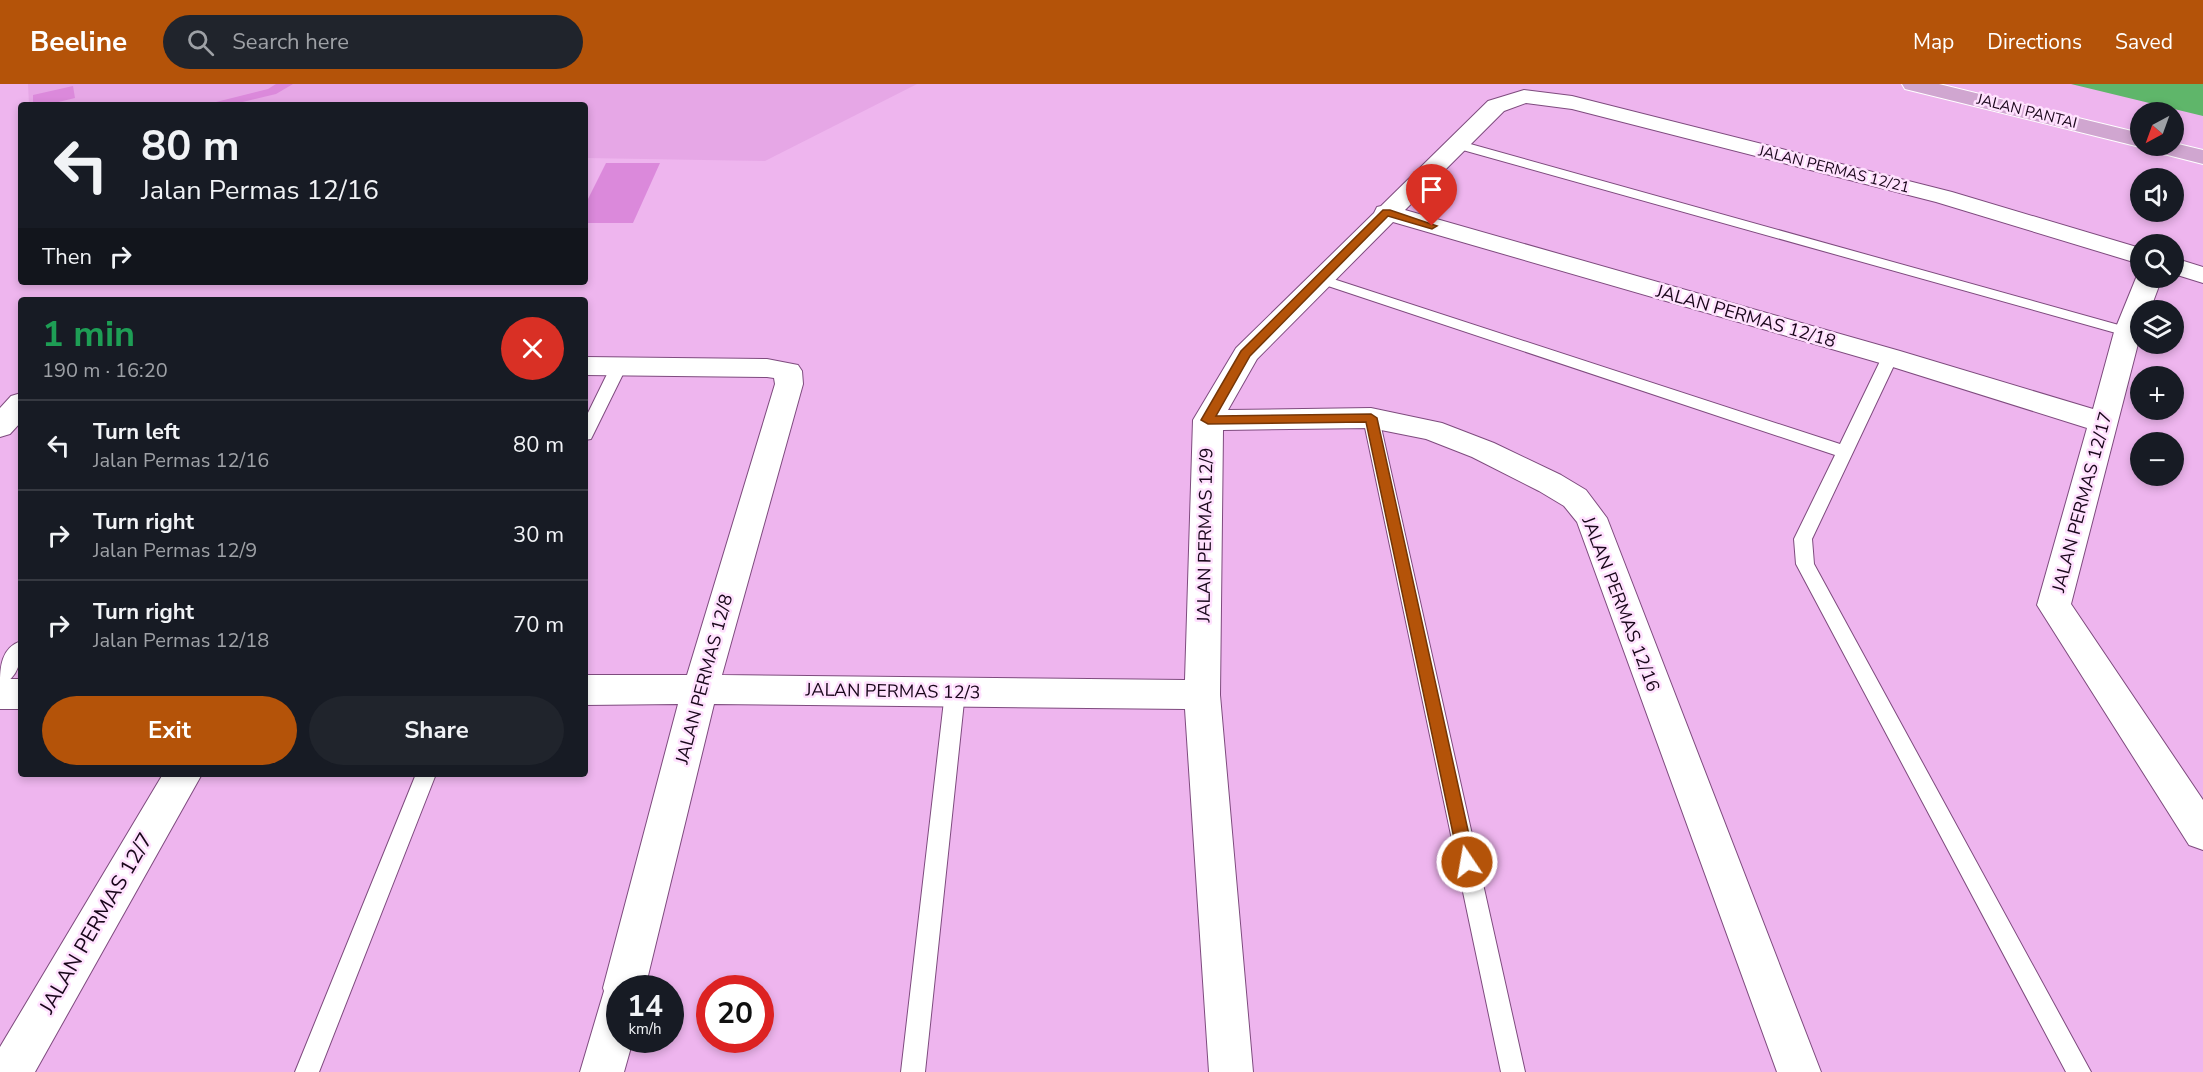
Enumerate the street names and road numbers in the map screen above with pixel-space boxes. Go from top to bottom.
street label: JALAN PANTAI [1974,89,2079,133]
street label: JALAN PERMAS 12/21 [1756,140,1912,197]
street label: JALAN PERMAS 12/18 [1652,279,1839,353]
street label: JALAN PERMAS 12/17 [2046,409,2118,596]
street label: JALAN PERMAS 12/9 [1191,447,1219,624]
street label: JALAN PERMAS 12/16 [1576,512,1665,695]
street label: JALAN PERMAS 12/8 [670,591,738,768]
street label: JALAN PERMAS 12/3 [804,677,981,705]
street label: JALAN PERMAS 12/7 [32,828,159,1019]

